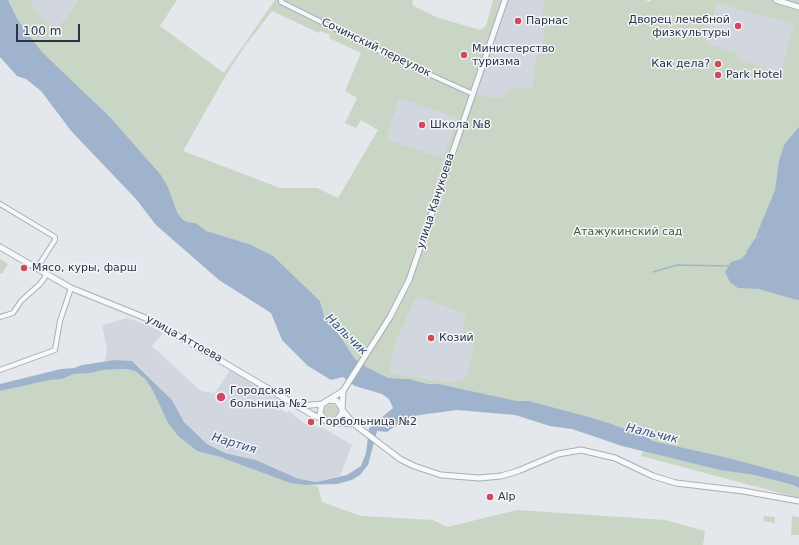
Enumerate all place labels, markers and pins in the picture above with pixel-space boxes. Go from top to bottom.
place label: Дворец лечебной физкультуры [629,13,730,39]
place label: Парнас [526,14,568,28]
marker: Парнас [513,16,523,26]
marker: Дворец лечебной физкультуры [733,21,743,31]
place label: Министерство туризма [472,42,555,68]
marker: Министерство туризма [459,50,469,60]
place label: Как дела? [651,57,710,71]
marker: Как дела? [713,59,723,69]
place label: Park Hotel [726,68,782,82]
marker: Park Hotel [713,70,723,80]
place label: Школа №8 [430,118,491,132]
marker: Школа №8 [417,120,427,130]
place label: Мясо, куры, фарш [32,261,137,275]
marker: Мясо, куры, фарш [19,263,29,273]
place label: Козий [439,331,474,345]
marker: Козий [426,333,436,343]
place label: Городская больница №2 [230,384,308,410]
marker: Городская больница №2 [215,391,227,403]
place label: Горбольница №2 [319,415,417,429]
marker: Горбольница №2 [306,417,316,427]
place label: Alp [498,490,516,504]
marker: Alp [485,492,495,502]

